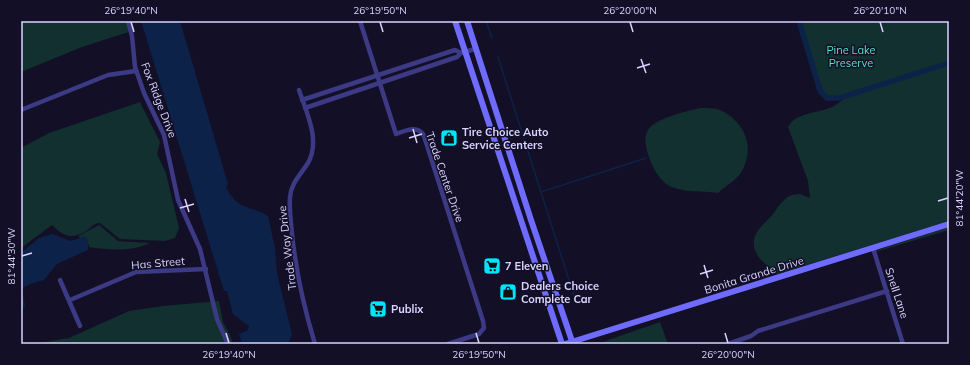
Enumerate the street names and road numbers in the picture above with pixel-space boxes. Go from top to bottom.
street label: Fox Ridge Drive [138,60,180,140]
street label: Trade Center Drive [423,130,467,224]
street label: Trade Way Drive [275,205,299,291]
street label: Bonita Grande Drive [703,253,805,297]
street label: Has Street [131,254,186,272]
street label: Snell Lane [882,266,912,320]

